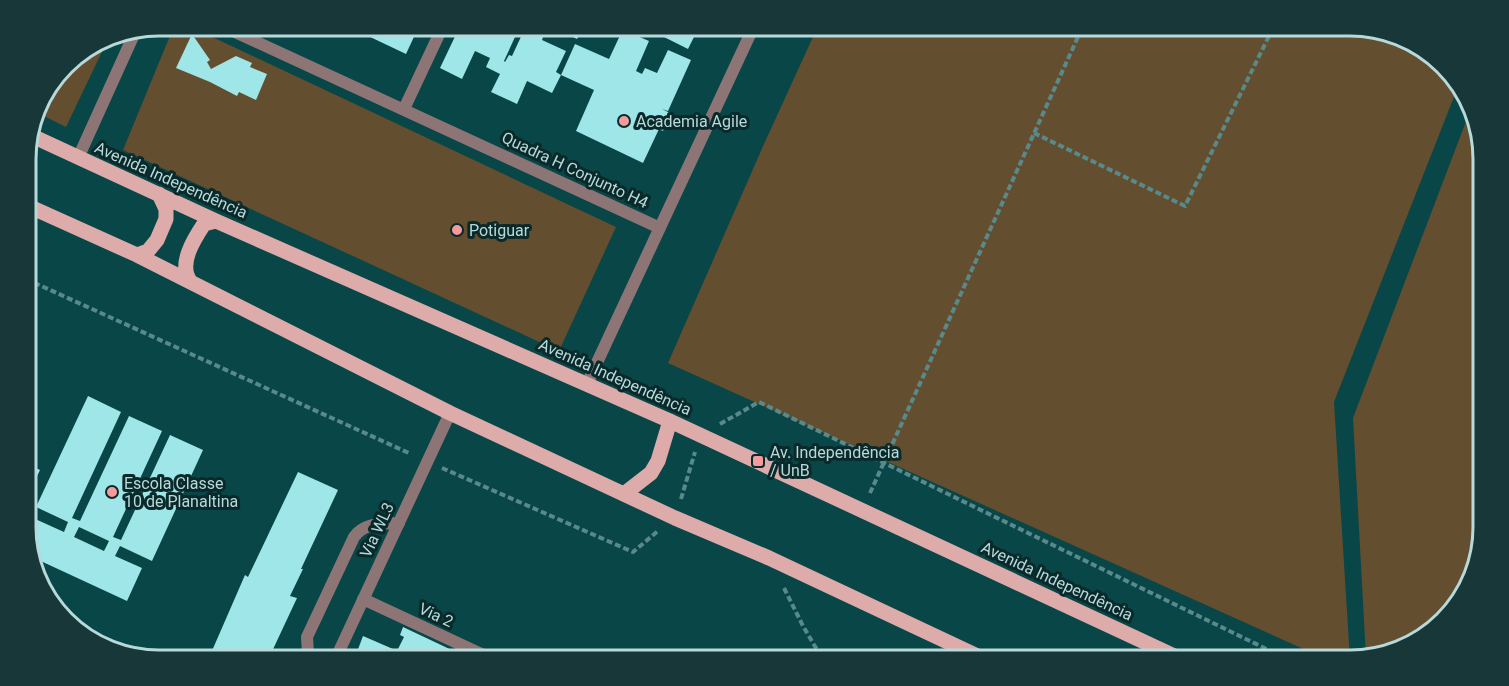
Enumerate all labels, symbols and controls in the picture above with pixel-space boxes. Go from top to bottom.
place label: Academia Agile [636,112,747,131]
marker: Academia Agile [617,114,631,128]
street label: Quadra H Conjunto H4 [499,128,651,212]
street label: Avenida Independência [92,138,250,222]
place label: Potiguar [469,221,530,240]
marker: Potiguar [450,223,464,237]
street label: Avenida Independência [536,335,694,419]
place label: Av. Independência / UnB [770,443,899,480]
marker: Av. Independência / UnB [751,454,765,468]
place label: Escola Classe 10 de Planaltina [124,474,238,511]
marker: Escola Classe 10 de Planaltina [105,485,119,499]
street label: Via WL3 [356,499,398,561]
street label: Avenida Independência [978,538,1136,624]
street label: Via 2 [416,599,456,631]

